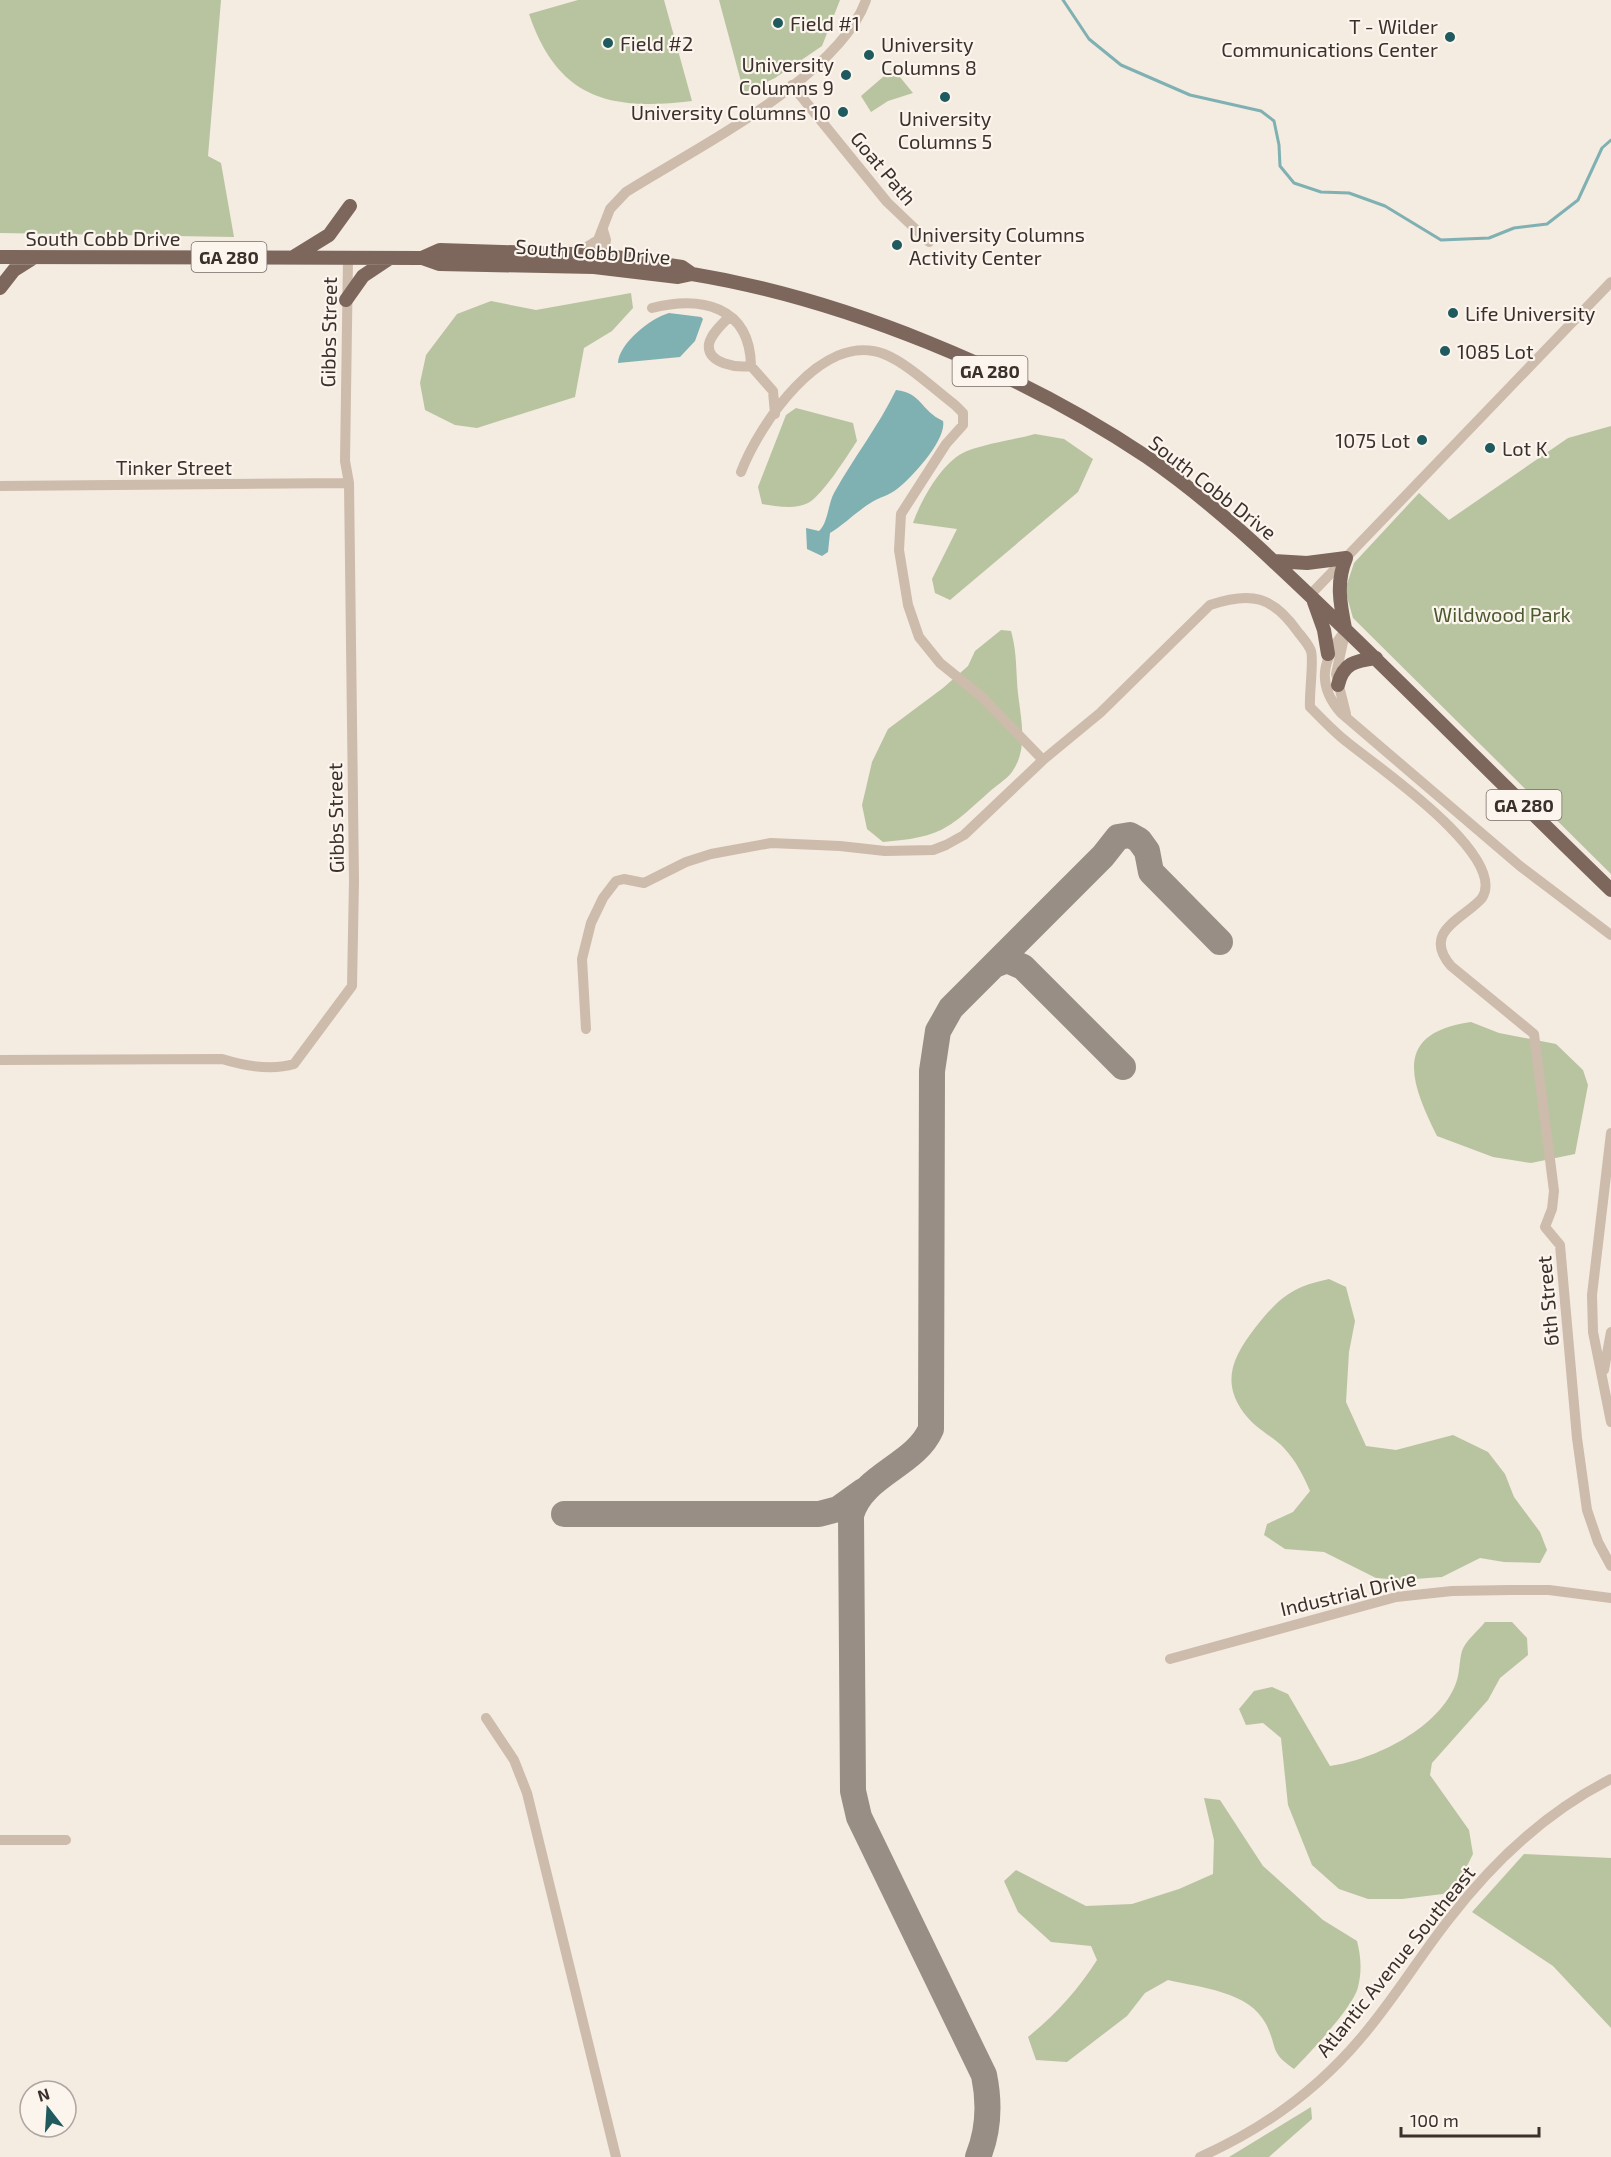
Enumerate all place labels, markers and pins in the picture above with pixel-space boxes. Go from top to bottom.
place label: Field #1 [790,11,860,35]
place label: T - Wilder Communications Center [1221,14,1438,61]
marker: Field #1 [771,16,785,30]
marker: T - Wilder Communications Center [1443,30,1457,44]
place label: Field #2 [620,31,693,55]
place label: University Columns 8 [881,32,977,79]
marker: Field #2 [601,36,615,50]
marker: University Columns 8 [862,48,876,62]
place label: University Columns 9 [739,52,834,99]
marker: University Columns 9 [839,68,853,82]
marker: University Columns 5 [938,90,952,104]
place label: University Columns 10 [631,100,831,124]
marker: University Columns 10 [836,105,850,119]
place label: University Columns 5 [898,106,992,153]
place label: University Columns Activity Center [909,222,1085,269]
marker: University Columns Activity Center [890,238,904,252]
place label: Life University [1465,301,1596,325]
marker: Life University [1446,306,1460,320]
place label: 1085 Lot [1457,339,1534,363]
marker: 1085 Lot [1438,344,1452,358]
place label: 1075 Lot [1335,428,1410,452]
marker: 1075 Lot [1415,433,1429,447]
place label: Lot K [1502,436,1548,460]
marker: Lot K [1483,441,1497,455]

